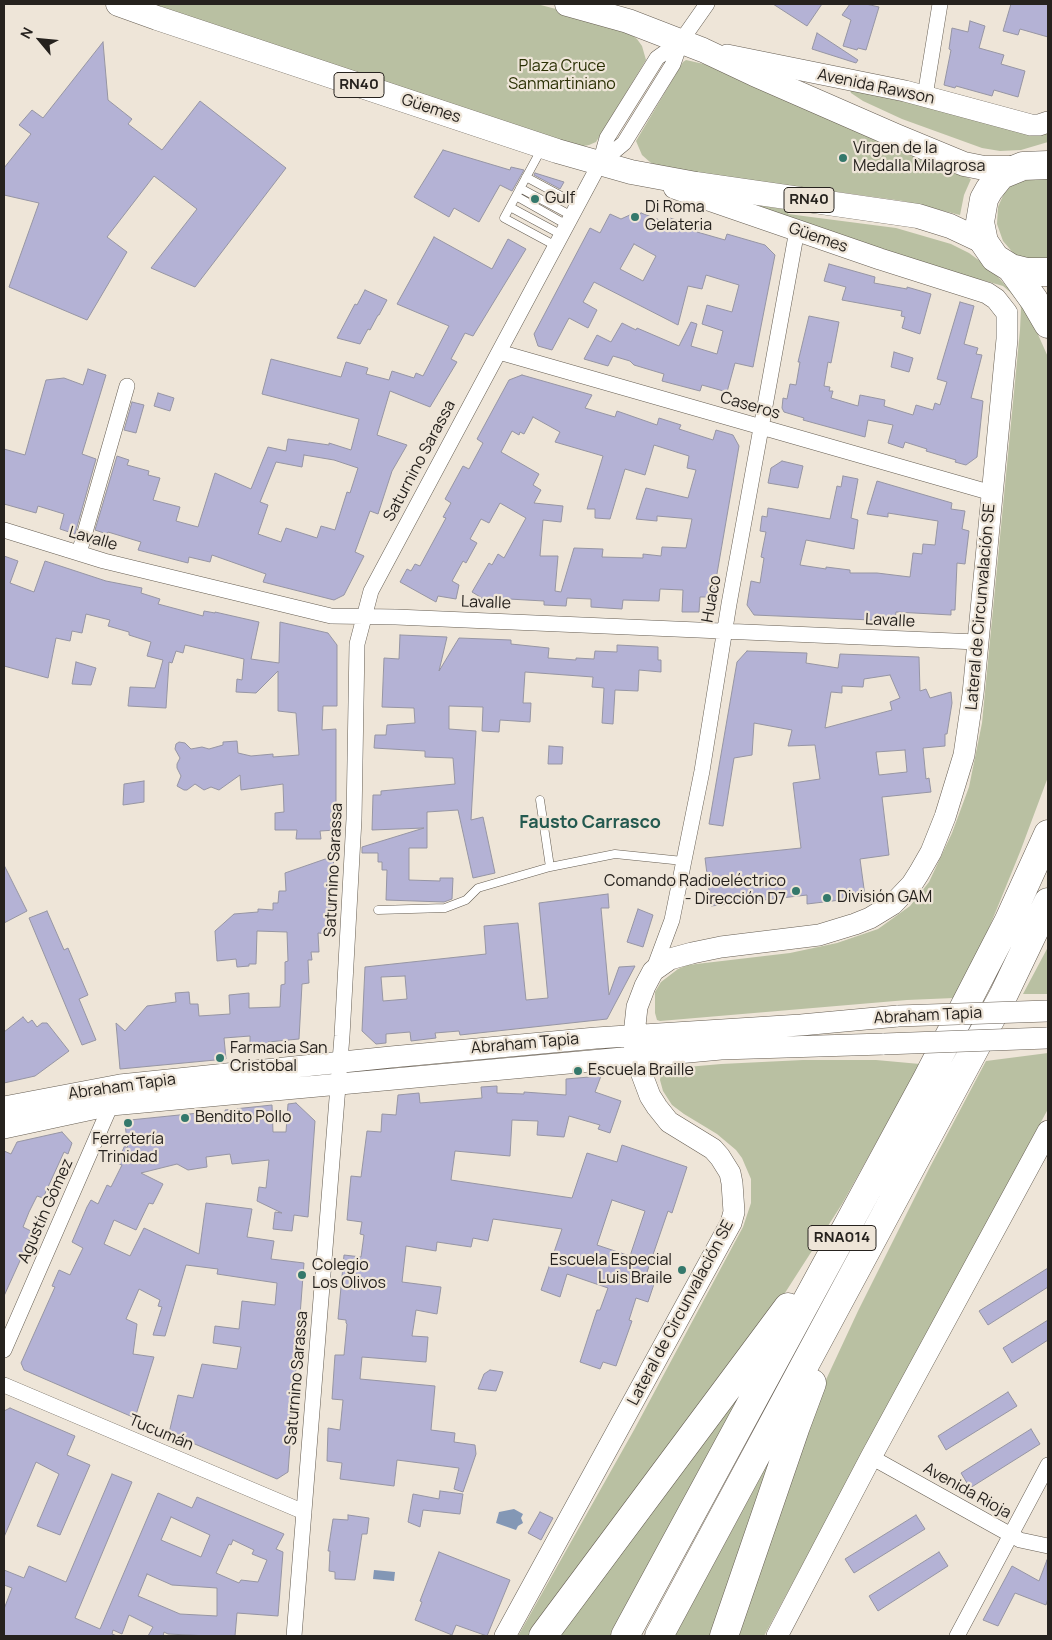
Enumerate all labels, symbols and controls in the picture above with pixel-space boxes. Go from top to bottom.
north arrow [15,15,65,65]
text: N [16,24,37,42]
park label: Plaza Cruce Sanmartiniano [508,57,616,95]
street label: Avenida Rawson [816,65,936,109]
road number: RN40 [334,72,384,98]
street label: Güemes [399,90,463,128]
place label: Virgen de la Medalla Milagrosa [853,139,985,177]
marker: Virgen de la Medalla Milagrosa [837,152,849,164]
road number: RN40 [784,188,834,212]
place label: Gulf [545,189,575,209]
marker: Gulf [529,193,541,205]
place label: Di Roma Gelateria [645,198,712,236]
marker: Di Roma Gelateria [629,211,641,223]
street label: Güemes [786,219,850,257]
street label: Caseros [718,388,782,424]
street label: Saturnino Sarassa [380,397,460,525]
street label: Lateral de Circunvalación SE [962,503,1000,711]
street label: Lavalle [66,523,120,555]
street label: Huaco [698,574,726,624]
street label: Lavalle [461,593,511,613]
street label: Lavalle [864,610,916,632]
street label: Saturnino Sarassa [321,802,347,938]
district label: Fausto Carrasco [519,812,661,834]
place label: Comando Radioeléctrico - Dirección D7 [604,872,786,910]
marker: Comando Radioeléctrico - Dirección D7 [790,885,802,897]
place label: División GAM [837,888,932,908]
marker: División GAM [821,892,833,904]
street label: Abraham Tapia [873,1004,983,1028]
street label: Abraham Tapia [470,1030,580,1058]
place label: Farmacia San Cristobal [230,1039,328,1077]
marker: Farmacia San Cristobal [214,1052,226,1064]
place label: Escuela Braille [588,1061,694,1081]
marker: Escuela Braille [572,1065,584,1077]
street label: Abraham Tapia [67,1070,177,1104]
place label: Bendito Pollo [195,1108,291,1128]
marker: Bendito Pollo [179,1112,191,1124]
marker: Ferretería Trinidad [122,1117,134,1129]
place label: Ferretería Trinidad [92,1130,164,1168]
street label: Agustín Gómez [14,1156,78,1266]
street label: Lateral de Circunvalación SE [624,1217,738,1409]
road number: RNA014 [808,1226,876,1250]
place label: Escuela Especial Luis Braile [550,1251,672,1289]
place label: Colegio Los Olivos [312,1256,386,1294]
marker: Escuela Especial Luis Braile [676,1264,688,1276]
marker: Colegio Los Olivos [296,1269,308,1281]
street label: Saturnino Sarassa [282,1310,312,1446]
street label: Tucumán [126,1411,196,1455]
street label: Avenida Rioja [920,1459,1014,1523]

